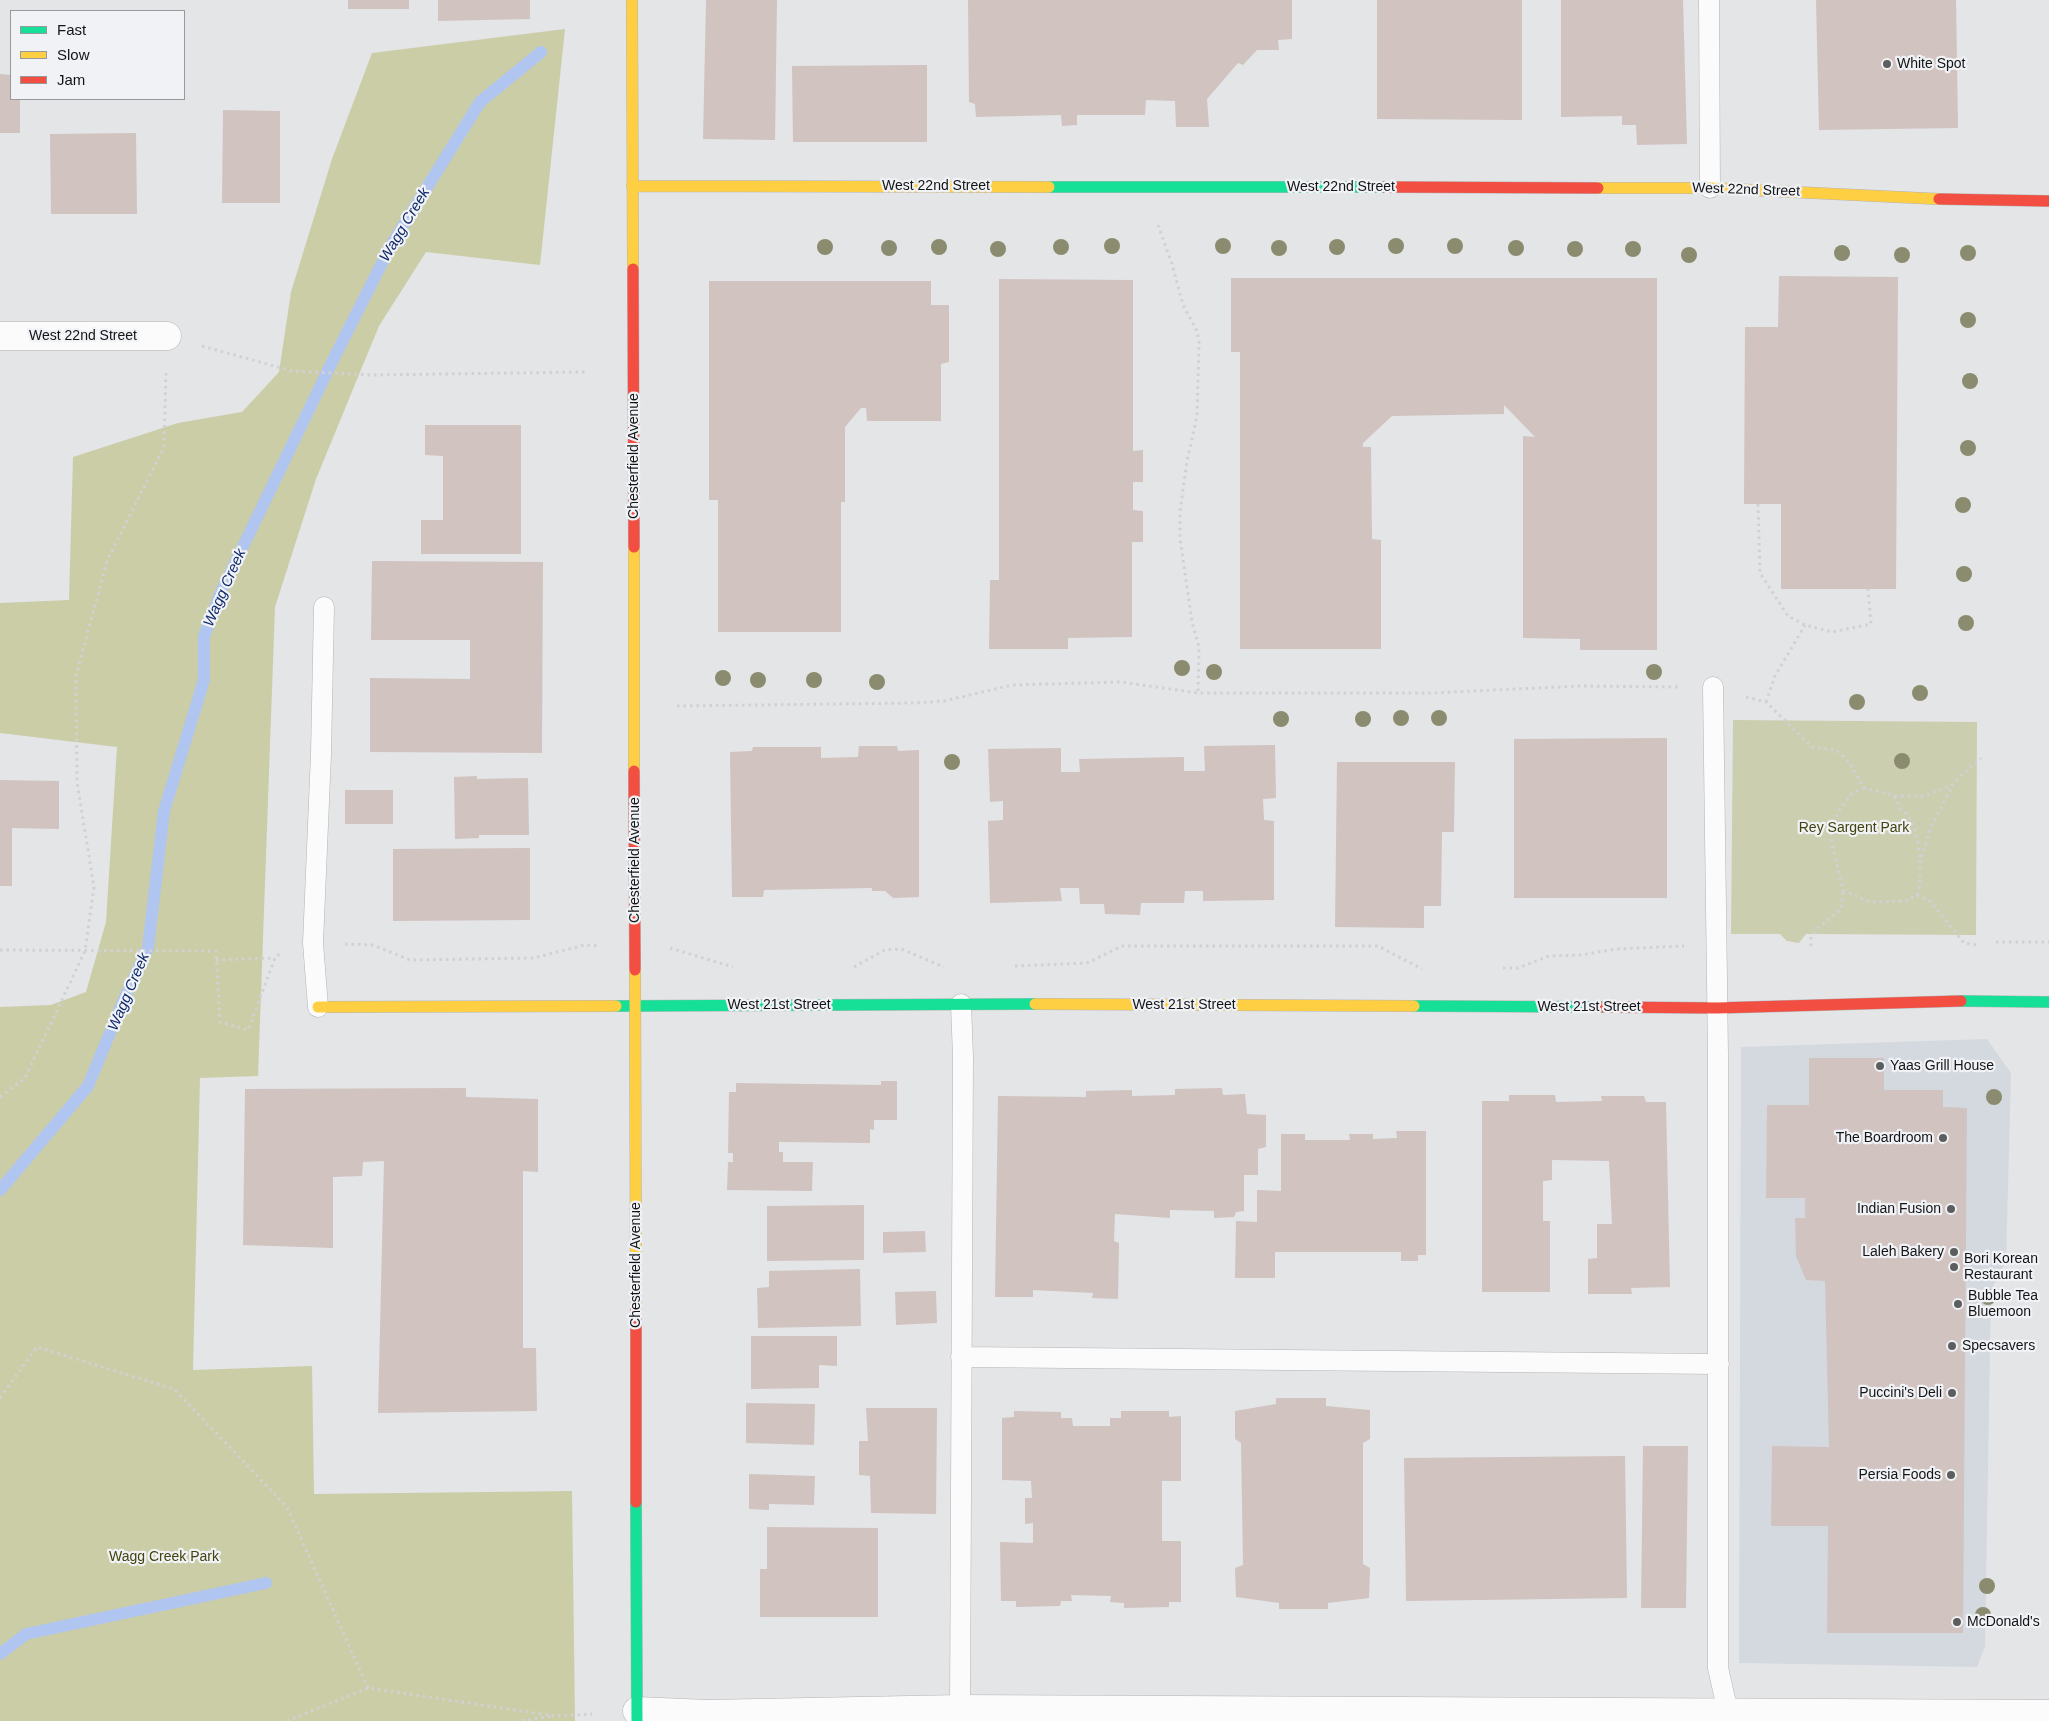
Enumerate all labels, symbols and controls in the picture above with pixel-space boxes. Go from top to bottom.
legend [10,10,185,100]
text: Fast [57,21,86,38]
text: Slow [57,46,90,63]
place label: White Spot [1897,56,1965,72]
marker: White Spot [1881,58,1893,70]
text: Jam [57,71,85,88]
street label: West 22nd Street [882,178,990,194]
street label: West 22nd Street [1287,179,1395,195]
street label: West 22nd Street [1692,180,1800,200]
water label: Wagg Creek [376,185,434,265]
street label: West 22nd Street [29,328,137,344]
street label: Chesterfield Avenue [626,393,642,519]
water label: Wagg Creek [200,546,250,630]
street label: Chesterfield Avenue [627,797,643,923]
park label: Rey Sargent Park [1799,820,1909,836]
water label: Wagg Creek [104,950,154,1034]
street label: West 21st Street [727,997,831,1013]
street label: West 21st Street [1132,997,1236,1013]
street label: West 21st Street [1537,999,1641,1015]
place label: Yaas Grill House [1890,1058,1994,1074]
marker: Yaas Grill House [1874,1060,1886,1072]
place label: The Boardroom [1836,1130,1933,1146]
marker: The Boardroom [1937,1132,1949,1144]
place label: Indian Fusion [1857,1201,1941,1217]
street label: Chesterfield Avenue [628,1202,644,1328]
marker: Indian Fusion [1945,1203,1957,1215]
place label: Laleh Bakery [1862,1244,1944,1260]
marker: Laleh Bakery [1948,1246,1960,1258]
place label: Bori Korean Restaurant [1964,1251,2038,1284]
marker: Bori Korean Restaurant [1948,1261,1960,1273]
place label: Bubble Tea Bluemoon [1968,1288,2038,1320]
marker: Bubble Tea Bluemoon [1952,1298,1964,1310]
place label: Specsavers [1962,1338,2035,1354]
marker: Specsavers [1946,1340,1958,1352]
place label: Puccini's Deli [1859,1385,1942,1401]
marker: Puccini's Deli [1946,1387,1958,1399]
place label: Persia Foods [1859,1467,1941,1483]
marker: Persia Foods [1945,1469,1957,1481]
park label: Wagg Creek Park [109,1549,219,1565]
place label: McDonald's [1967,1614,2040,1630]
marker: McDonald's [1951,1616,1963,1628]

